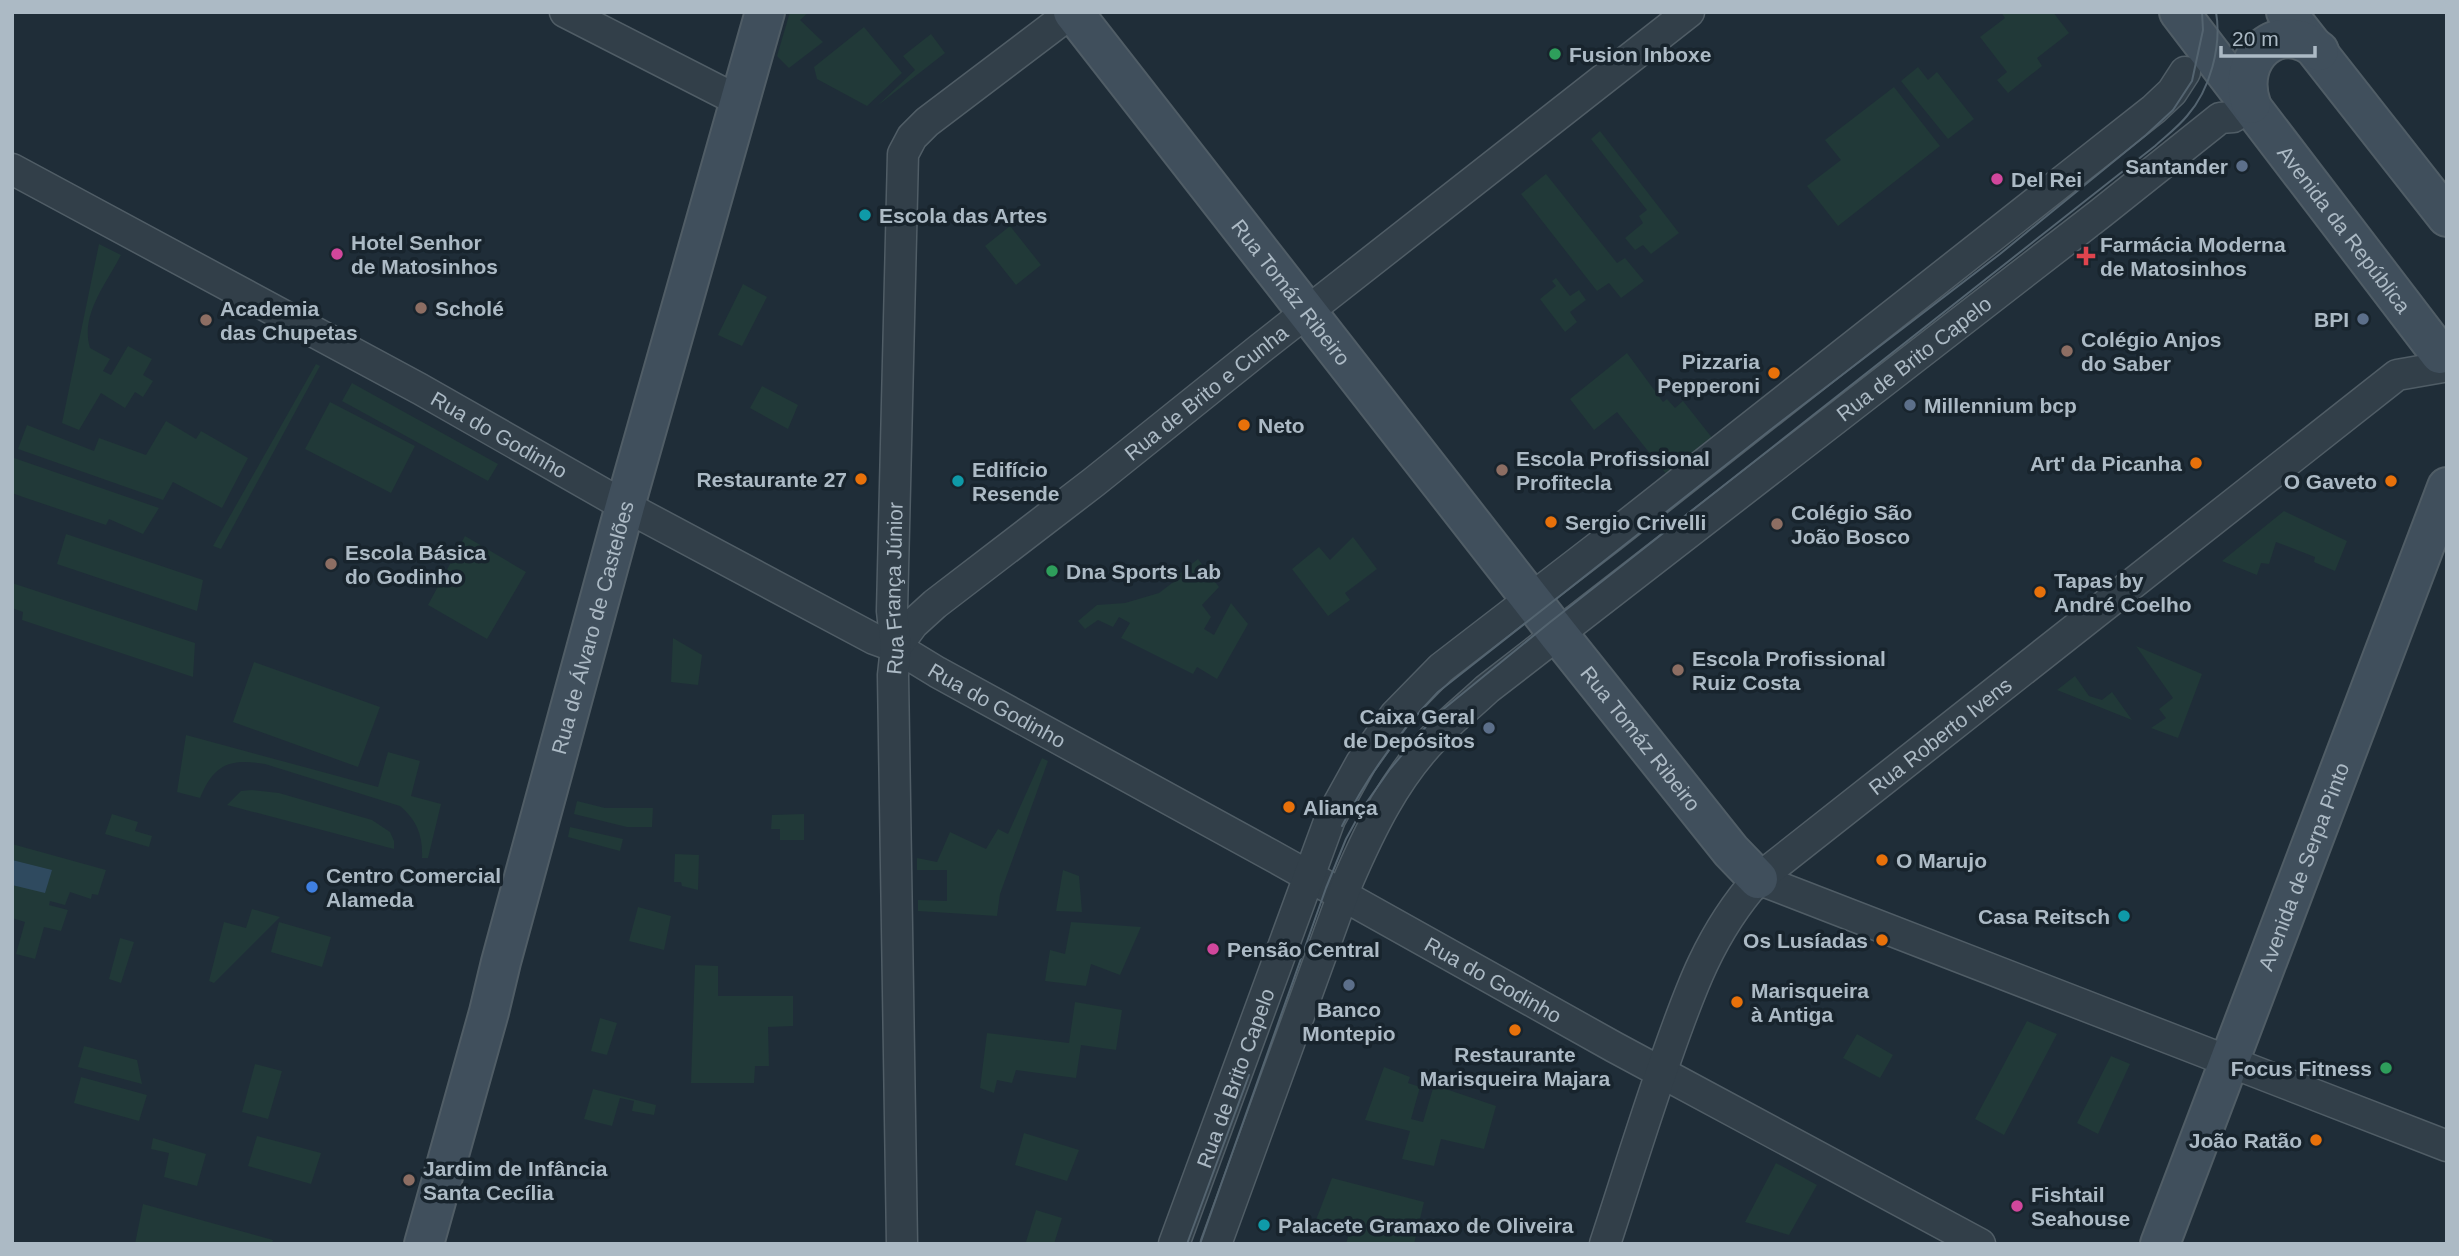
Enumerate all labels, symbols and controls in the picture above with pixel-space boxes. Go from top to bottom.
scale bar [2221,14,2316,58]
text: 20 m [2232,27,2279,50]
place label: Fusion Inboxe [1569,43,1711,66]
marker: Fusion Inboxe [1547,46,1563,62]
street label: Avenida da República [2274,141,2416,317]
place label: Santander [2125,155,2228,178]
marker: Santander [2234,158,2250,174]
place label: Del Rei [2011,168,2082,191]
marker: Del Rei [1989,171,2005,187]
place label: Escola das Artes [879,204,1047,227]
marker: Escola das Artes [857,207,873,223]
street label: Rua Tomáz Ribeiro [1227,215,1355,369]
place label: Hotel Senhor de Matosinhos [351,231,498,278]
place label: Farmácia Moderna de Matosinhos [2100,233,2286,280]
marker: Hotel Senhor de Matosinhos [329,246,345,262]
marker: Farmácia Moderna de Matosinhos [2078,248,2094,264]
street label: Rua de Brito Capelo [1832,291,1995,425]
place label: Academia das Chupetas [220,297,358,344]
place label: Scholé [435,297,504,320]
marker: Scholé [413,300,429,316]
place label: BPI [2314,308,2349,331]
marker: BPI [2355,311,2371,327]
marker: Academia das Chupetas [198,312,214,328]
street label: Rua de Brito e Cunha [1120,320,1292,465]
place label: Colégio Anjos do Saber [2081,328,2221,375]
marker: Colégio Anjos do Saber [2059,343,2075,359]
place label: Pizzaria Pepperoni [1657,350,1760,397]
marker: Pizzaria Pepperoni [1766,365,1782,381]
street label: Rua do Godinho [427,386,572,482]
place label: Millennium bcp [1924,394,2077,417]
marker: Millennium bcp [1902,397,1918,413]
place label: Neto [1258,414,1305,437]
marker: Neto [1236,417,1252,433]
place label: Escola Profissional Profitecla [1516,447,1710,494]
place label: Art' da Picanha [2030,452,2182,475]
marker: Art' da Picanha [2188,455,2204,471]
place label: Edifício Resende [972,458,1060,505]
marker: Escola Profissional Profitecla [1494,462,1510,478]
place label: Restaurante 27 [696,468,847,491]
place label: O Gaveto [2284,470,2377,493]
marker: Restaurante 27 [853,471,869,487]
marker: Edifício Resende [950,473,966,489]
marker: O Gaveto [2383,473,2399,489]
street label: Rua de Álvaro de Castelões [547,498,637,757]
place label: Colégio São João Bosco [1791,501,1912,548]
street label: Rua França Júnior [881,502,908,676]
place label: Sergio Crivelli [1565,511,1706,534]
marker: Sergio Crivelli [1543,514,1559,530]
marker: Colégio São João Bosco [1769,516,1785,532]
place label: Escola Básica do Godinho [345,541,487,588]
marker: Escola Básica do Godinho [323,556,339,572]
place label: Dna Sports Lab [1066,560,1221,583]
marker: Dna Sports Lab [1044,563,1060,579]
place label: Tapas by André Coelho [2054,569,2192,616]
marker: Tapas by André Coelho [2032,584,2048,600]
place label: Escola Profissional Ruiz Costa [1692,647,1886,694]
street label: Rua do Godinho [924,658,1070,752]
street label: Rua Tomáz Ribeiro [1577,661,1706,815]
marker: Escola Profissional Ruiz Costa [1670,662,1686,678]
street label: Rua Roberto Ivens [1864,672,2016,799]
place label: Caixa Geral de Depósitos [1343,705,1475,752]
marker: Caixa Geral de Depósitos [1481,720,1497,736]
street label: Avenida de Serpa Pinto [2253,759,2353,973]
place label: Aliança [1303,796,1378,819]
marker: Aliança [1281,799,1297,815]
place label: O Marujo [1896,849,1987,872]
marker: O Marujo [1874,852,1890,868]
place label: Centro Comercial Alameda [326,864,501,911]
marker: Centro Comercial Alameda [304,879,320,895]
place label: Casa Reitsch [1978,905,2110,928]
marker: Casa Reitsch [2116,908,2132,924]
place label: Os Lusíadas [1743,929,1868,952]
street label: Rua do Godinho [1421,932,1566,1027]
marker: Os Lusíadas [1874,932,1890,948]
place label: Pensão Central [1227,938,1380,961]
marker: Pensão Central [1205,941,1221,957]
marker: Banco Montepio [1341,977,1357,993]
place label: Marisqueira à Antiga [1751,979,1869,1026]
street label: Rua de Brito Capelo [1192,985,1278,1171]
marker: Marisqueira à Antiga [1729,994,1745,1010]
place label: Banco Montepio [1302,998,1396,1045]
marker: Restaurante Marisqueira Majara [1507,1022,1523,1038]
place label: Restaurante Marisqueira Majara [1420,1043,1610,1090]
place label: Focus Fitness [2231,1057,2372,1080]
marker: Focus Fitness [2378,1060,2394,1076]
place label: João Ratão [2189,1129,2302,1152]
marker: João Ratão [2308,1132,2324,1148]
place label: Jardim de Infância Santa Cecília [423,1157,608,1204]
marker: Jardim de Infância Santa Cecília [401,1172,417,1188]
place label: Fishtail Seahouse [2031,1183,2130,1230]
marker: Fishtail Seahouse [2009,1198,2025,1214]
place label: Palacete Gramaxo de Oliveira [1278,1214,1574,1237]
marker: Palacete Gramaxo de Oliveira [1256,1217,1272,1233]

